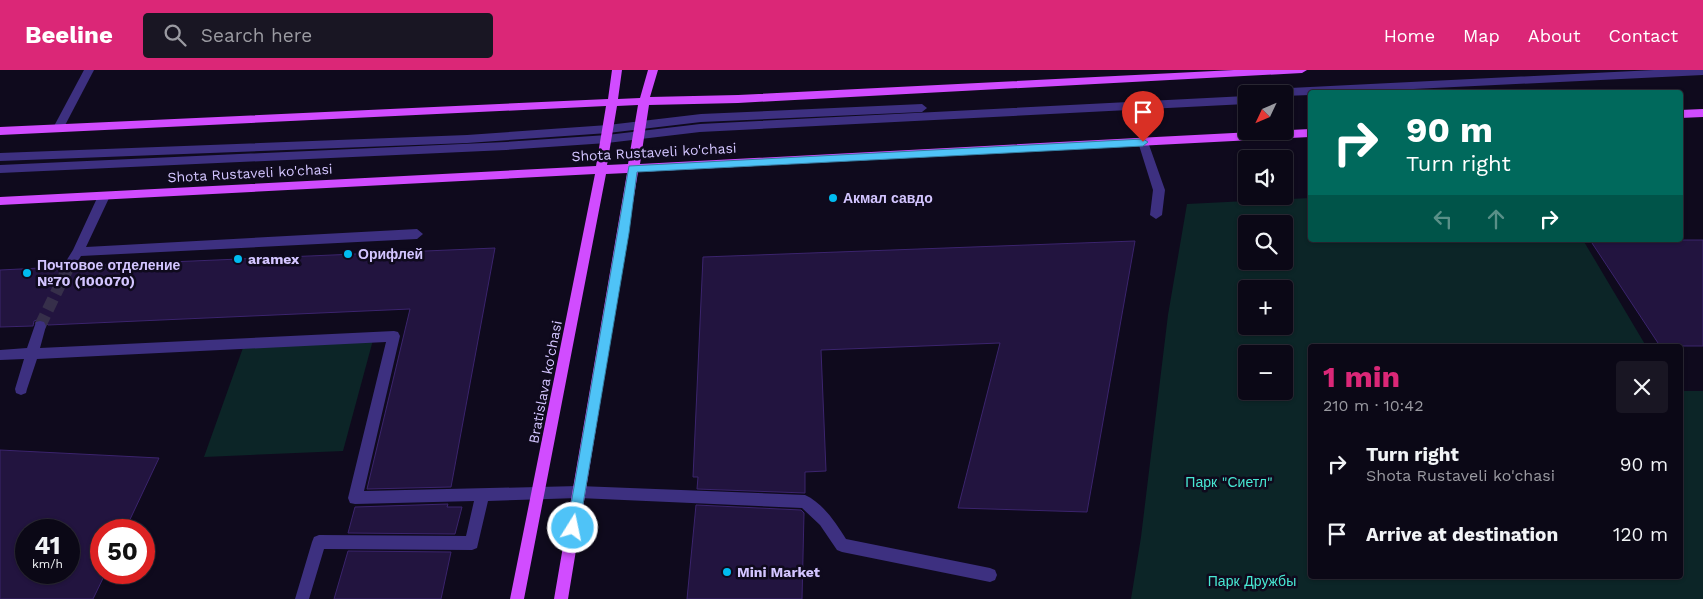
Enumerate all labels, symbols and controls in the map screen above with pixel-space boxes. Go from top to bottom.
search box [143,13,493,58]
text: Beeline [25,21,113,49]
icon: search [161,21,189,49]
text: Search here [201,24,312,47]
text: Home [1384,25,1435,46]
text: Map [1463,25,1500,46]
text: About [1528,25,1580,46]
text: Contact [1608,25,1678,46]
north arrow [1238,85,1292,140]
map controls [1238,85,1293,400]
pin [1122,91,1164,142]
icon: arrive [1129,98,1157,126]
text: 90 m [1406,109,1493,151]
icon: right [1323,110,1388,175]
street label: Shota Rustaveli ko'chasi [571,140,737,164]
button: sound [1238,150,1293,205]
text: Turn right [1406,151,1511,176]
street label: Shota Rustaveli ko'chasi [167,161,333,185]
place label: Акмал савдо [843,190,933,206]
marker: Акмал савдо [827,192,839,204]
icon: left [1429,205,1457,233]
icon: ahead [1482,205,1510,233]
icon: right [1535,205,1563,233]
button: search [1238,215,1293,270]
place label: Орифлей [358,246,423,262]
marker: Орифлей [342,248,354,260]
place label: aramex [248,251,300,267]
marker: aramex [232,253,244,265]
place label: Почтовое отделение №70 (100070) [37,257,180,289]
marker: Почтовое отделение №70 (100070) [21,267,33,279]
button: + [1238,280,1293,335]
street label: Bratislava ko'chasi [525,319,565,445]
button: − [1238,345,1293,400]
text: 1 min [1323,359,1400,394]
button: close [1616,361,1668,413]
text: 210 m · 10:42 [1323,396,1423,415]
text: Turn right [1366,443,1459,466]
icon: right [1323,450,1351,478]
text: 90 m [1620,453,1668,476]
text: Shota Rustaveli ko'chasi [1366,466,1555,485]
park label: Парк "Сиетл" [1185,474,1273,490]
position arrow [546,501,598,553]
speed limit sign: 50 [90,519,155,584]
icon: arrive [1323,520,1351,548]
text: Arrive at destination [1366,523,1558,546]
text: 120 m [1613,523,1668,546]
text: 41 [34,531,61,560]
text: km/h [32,557,63,571]
place label: Mini Market [737,564,820,580]
marker: Mini Market [721,566,733,578]
park label: Парк Дружбы [1208,573,1296,589]

